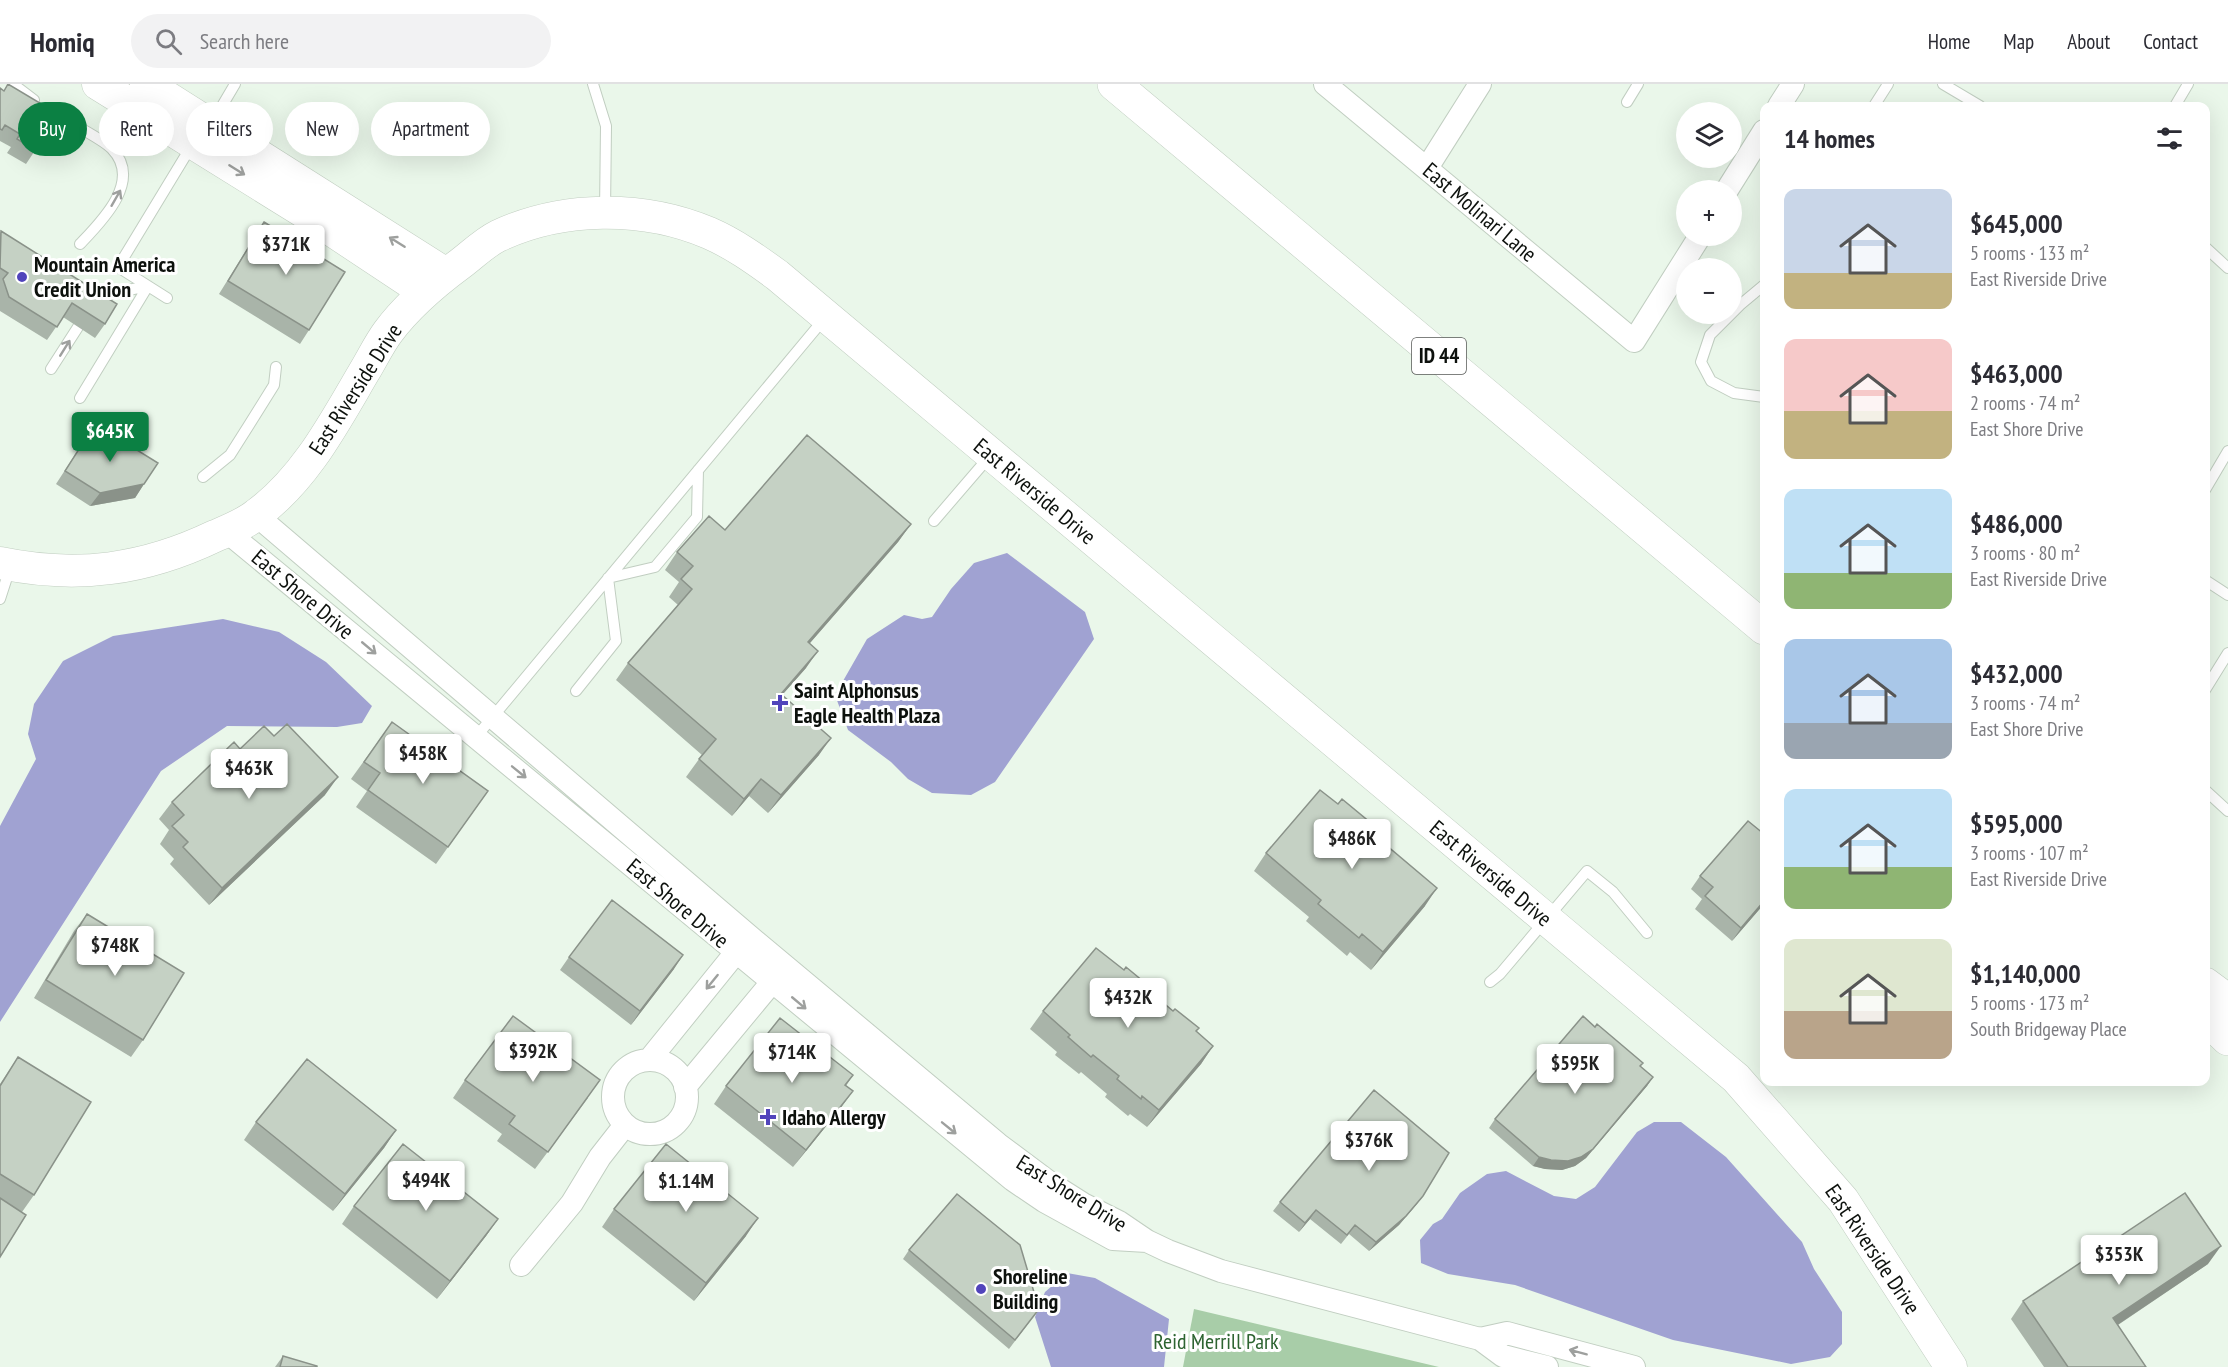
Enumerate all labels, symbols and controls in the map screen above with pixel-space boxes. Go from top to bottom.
search box [131,14,551,68]
text: Homiq [30,23,95,60]
icon: search [152,25,185,58]
text: Search here [200,27,289,55]
text: Home [1928,28,1970,55]
text: Map [2003,28,2034,55]
text: About [2067,28,2110,55]
text: Contact [2143,28,2198,55]
chip: Buy [18,102,87,156]
chip: Rent [99,102,174,156]
chip: Filters [186,102,273,156]
chip: New [285,102,359,156]
chip: Apartment [371,102,490,156]
map controls [1676,102,1742,324]
button: layers [1676,102,1742,168]
text: 14 homes [1784,122,1875,155]
icon: filters [2153,122,2186,155]
street label: East Molinari Lane [1417,156,1543,268]
one-way arrow [228,165,245,177]
button: + [1676,180,1742,246]
one-way arrow [110,190,122,207]
text: $645,000 [1970,207,2063,240]
icon: home [1832,213,1904,285]
pin: $371K [244,225,328,276]
text: $371K [262,231,310,257]
one-way arrow [389,236,406,248]
text: 5 rooms · 133 m² [1970,240,2089,266]
place label: Mountain America Credit Union [34,250,175,303]
button: − [1676,258,1742,324]
text: East Riverside Drive [1970,266,2107,292]
marker: Mountain America Credit Union [15,270,29,284]
street label: East Riverside Drive [302,318,408,460]
road number: ID 44 [1412,338,1466,374]
one-way arrow [59,340,71,357]
text: $463,000 [1970,357,2063,390]
icon: home [1832,363,1904,435]
text: 2 rooms · 74 m² [1970,390,2080,416]
pin: $645K [68,412,152,463]
text: East Shore Drive [1970,416,2083,442]
text: $645K [86,418,134,444]
street label: East Riverside Drive [968,432,1102,550]
text: $486,000 [1970,507,2063,540]
icon: home [1832,513,1904,585]
text: 3 rooms · 80 m² [1970,540,2080,566]
street label: East Shore Drive [246,543,360,645]
text: East Riverside Drive [1970,566,2107,592]
one-way arrow [361,642,377,655]
text: $432,000 [1970,657,2063,690]
icon: home [1832,663,1904,735]
place label: Saint Alphonsus Eagle Health Plaza [794,676,940,729]
text: 3 rooms · 74 m² [1970,690,2080,716]
marker: Saint Alphonsus Eagle Health Plaza [771,694,789,712]
text: East Shore Drive [1970,716,2083,742]
pin: $458K [381,734,465,785]
text: $458K [399,740,447,766]
pin: $463K [207,749,291,800]
text: $463K [225,755,273,781]
one-way arrow [511,766,527,779]
text: $595,000 [1970,807,2063,840]
icon: home [1832,813,1904,885]
street label: East Riverside Drive [1424,814,1558,932]
pin: $486K [1310,819,1394,870]
text: $486K [1328,825,1376,851]
text: 3 rooms · 107 m² [1970,840,2089,866]
street label: East Shore Drive [621,852,735,954]
text: East Riverside Drive [1970,866,2107,892]
pin: $748K [73,926,157,977]
text: $748K [91,932,139,958]
text: $1,140,000 [1970,957,2081,990]
icon: home [1832,963,1904,1035]
one-way arrow [706,974,719,990]
pin: $432K [1086,978,1170,1029]
text: $432K [1104,984,1152,1010]
text: 5 rooms · 173 m² [1970,990,2089,1016]
one-way arrow [791,997,807,1010]
text: South Bridgeway Place [1970,1016,2127,1042]
pin: $392K [491,1032,575,1083]
pin: $714K [750,1033,834,1084]
text: $392K [509,1038,557,1064]
text: $714K [768,1039,816,1065]
pin: $595K [1533,1044,1617,1095]
text: $595K [1551,1050,1599,1076]
place label: Idaho Allergy [782,1103,887,1131]
marker: Idaho Allergy [759,1108,777,1126]
one-way arrow [941,1121,957,1134]
pin: $376K [1327,1121,1411,1172]
text: $376K [1345,1127,1393,1153]
street label: East Shore Drive [1012,1148,1132,1238]
pin: $494K [384,1161,468,1212]
pin: $1.14M [637,1162,735,1213]
text: $494K [402,1167,450,1193]
text: $1.14M [658,1168,714,1194]
street label: East Riverside Drive [1819,1179,1927,1319]
pin: $353K [2077,1235,2161,1286]
text: $353K [2095,1241,2143,1267]
place label: Shoreline Building [993,1262,1068,1315]
marker: Shoreline Building [974,1282,988,1296]
park label: Reid Merrill Park [1153,1327,1279,1355]
one-way arrow [1568,1346,1587,1357]

